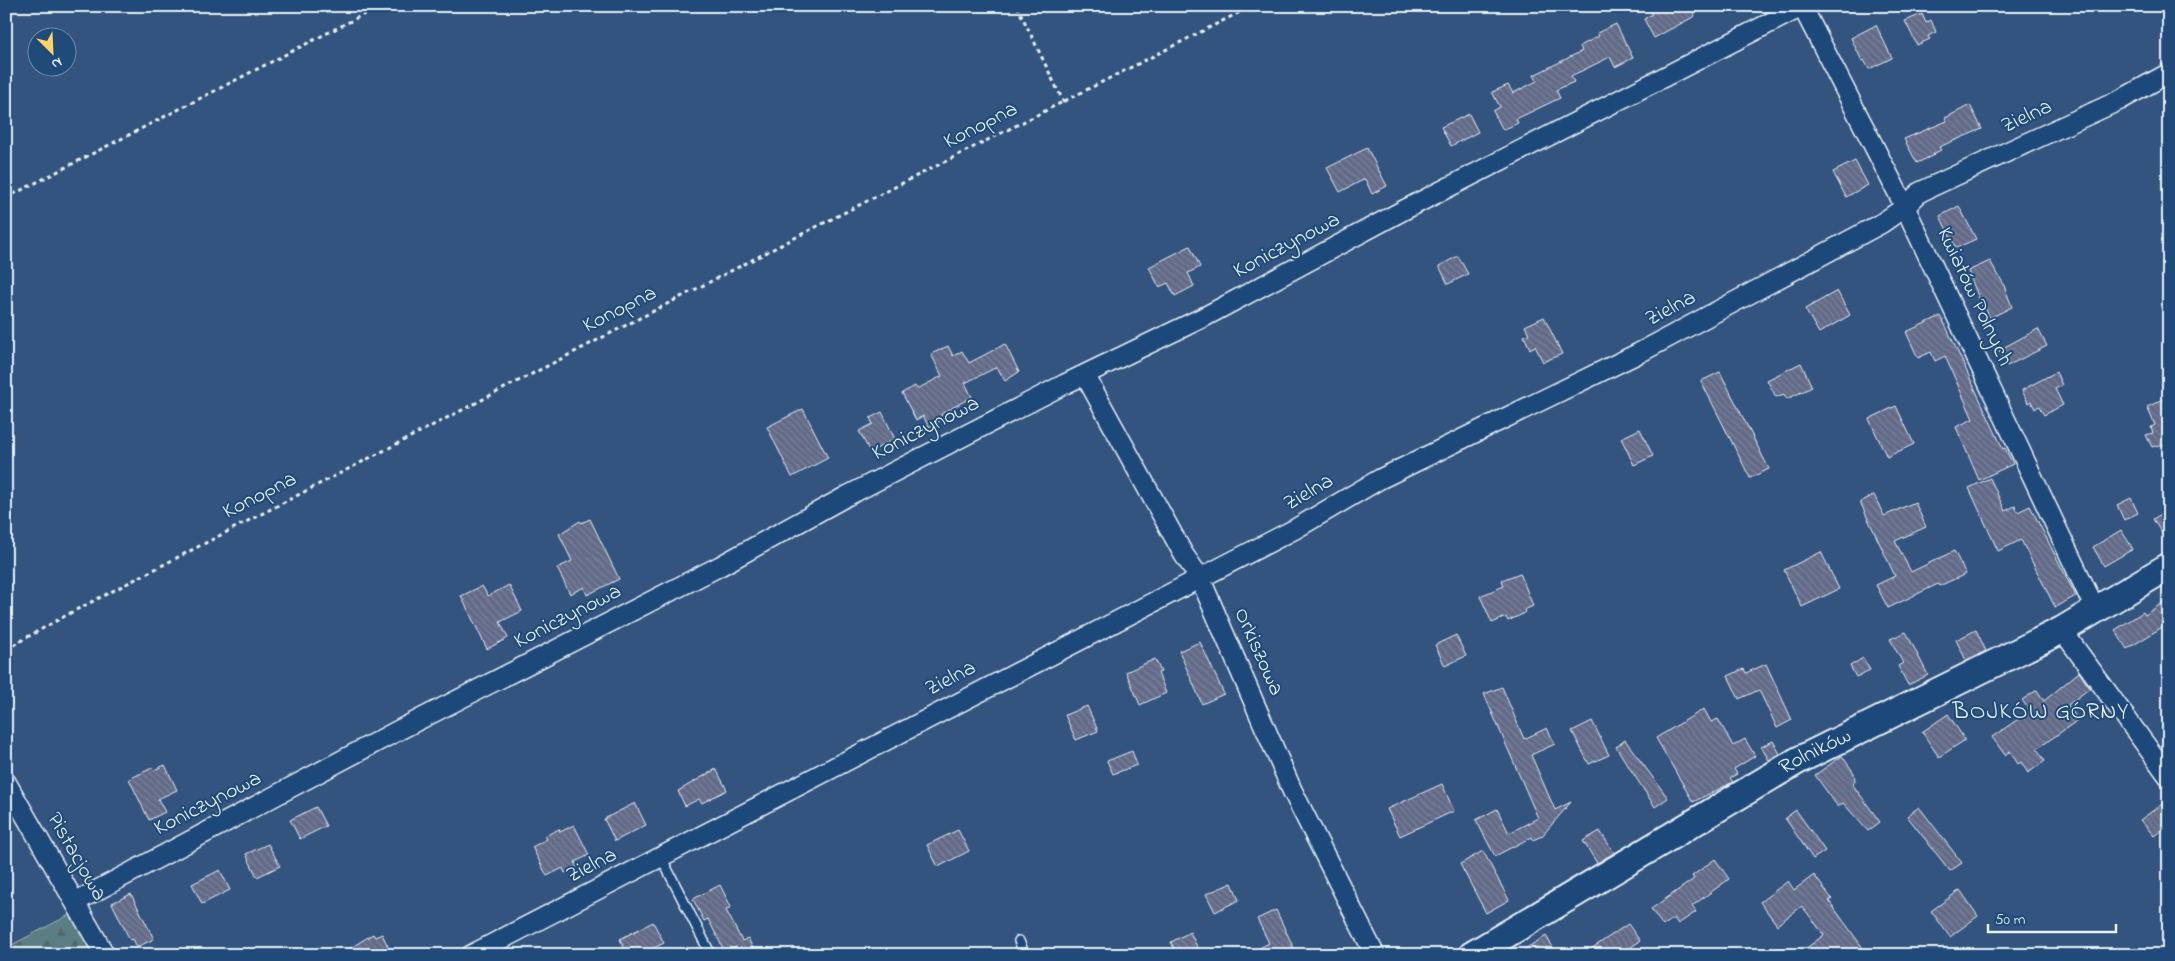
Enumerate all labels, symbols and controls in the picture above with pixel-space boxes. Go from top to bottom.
north arrow [28,28,78,78]
text: N [48,51,65,74]
street label: Zielna [1996,91,2058,143]
street label: Konopna [938,94,1024,158]
street label: Koniczynowa [1228,204,1347,288]
street label: Kwiatów Polnych [1927,222,2020,372]
street label: Konopna [577,278,663,342]
street label: Zielna [1640,282,1702,336]
street label: Koniczynowa [867,388,986,471]
street label: Konopna [217,464,303,528]
street label: Zielna [1278,466,1340,520]
street label: Koniczynowa [509,576,628,659]
street label: Orkiszowa [1224,603,1292,701]
street label: Zielna [920,653,982,705]
district label: BOJKÓW GÓRNY [1952,695,2129,730]
street label: Rolników [1773,721,1857,784]
street label: Koniczynowa [149,763,268,846]
street label: Pistacjowa [38,807,114,907]
street label: Zielna [561,840,623,892]
scale bar [1988,901,2115,933]
text: 50 m [1995,909,2026,931]

